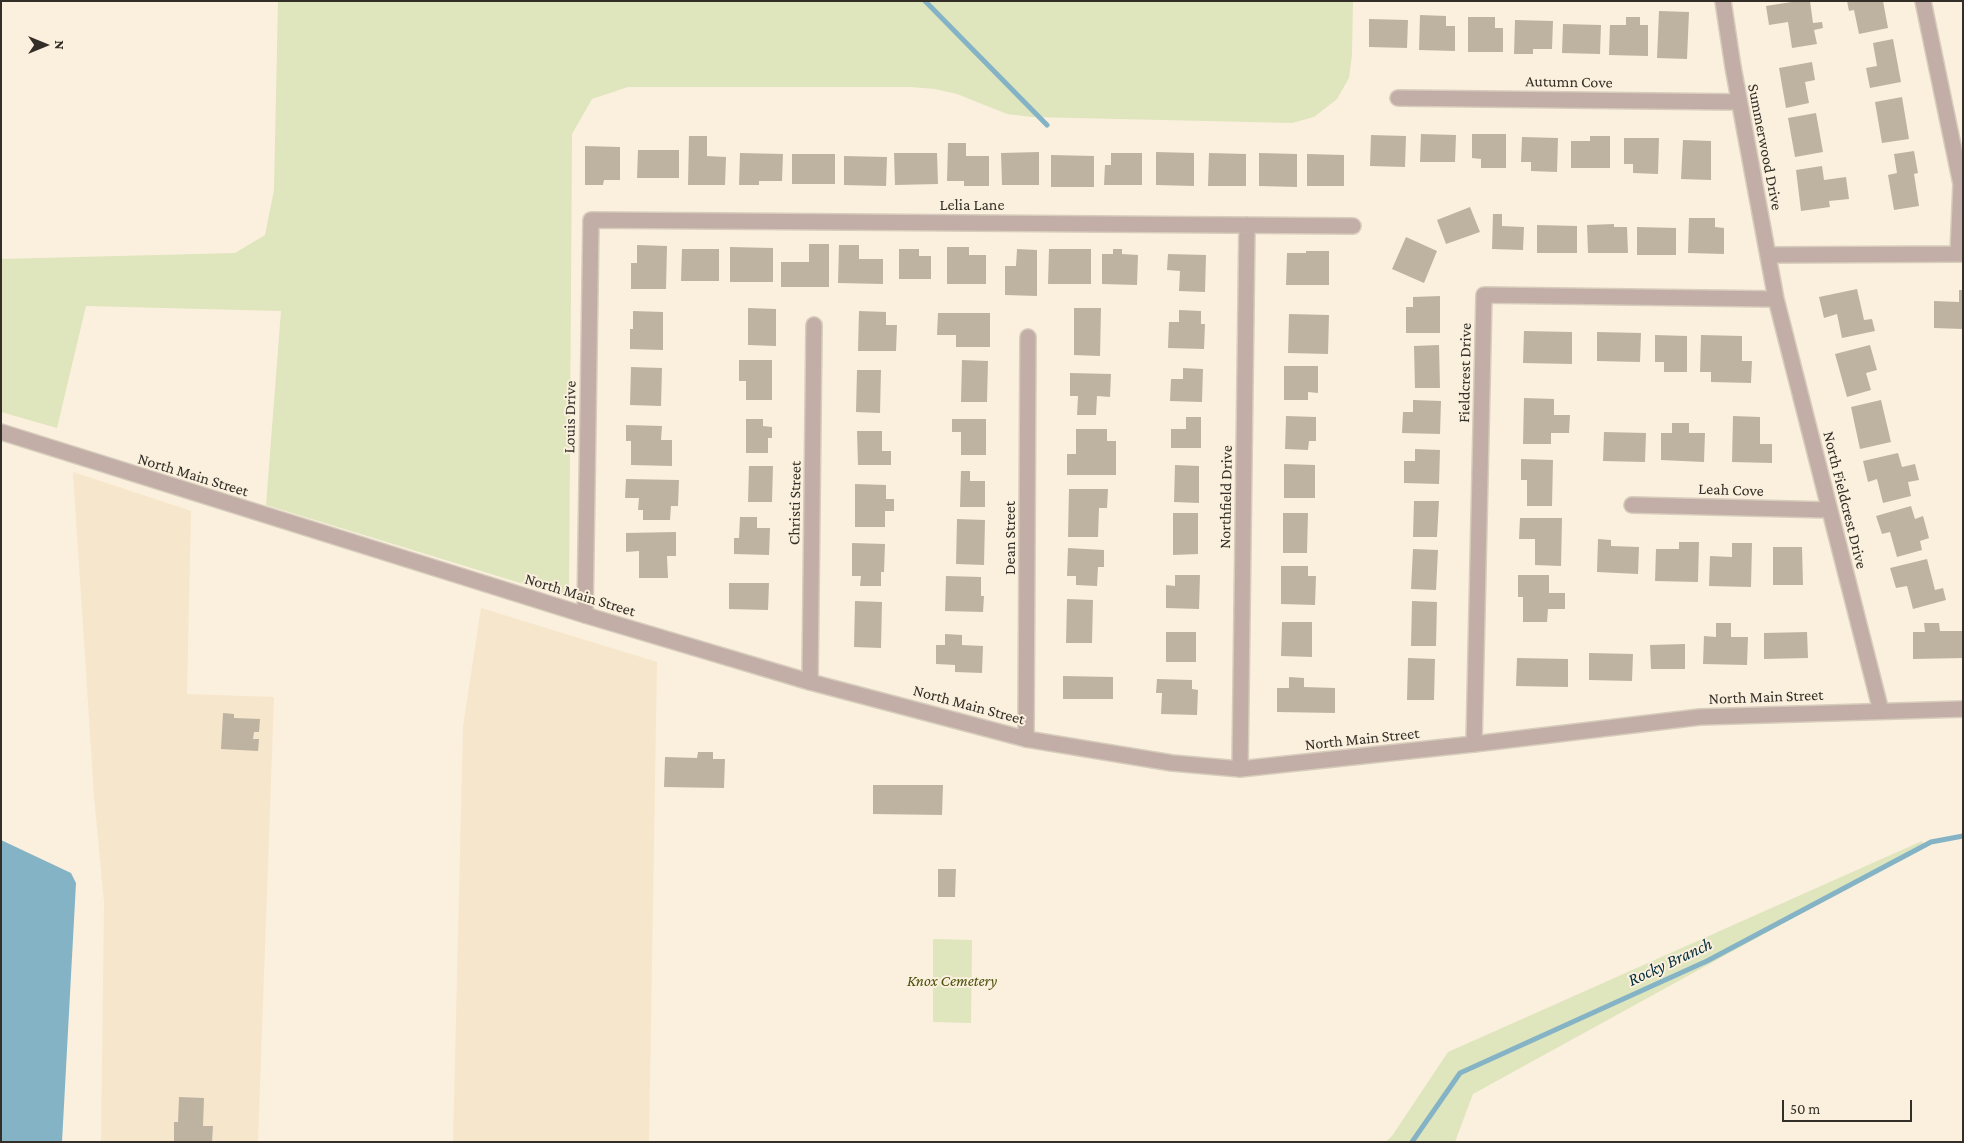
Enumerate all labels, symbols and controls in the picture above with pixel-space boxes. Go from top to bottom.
north arrow [20,20,70,70]
text: N [52,40,68,50]
street label: Autumn Cove [1525,72,1613,92]
street label: Summerwood Drive [1743,82,1787,212]
street label: Lelia Lane [940,195,1004,215]
street label: Fieldcrest Drive [1455,323,1475,423]
street label: Louis Drive [560,381,580,453]
street label: North Fieldcrest Drive [1819,429,1871,571]
street label: Northfield Drive [1215,445,1237,549]
street label: North Main Street [135,449,251,501]
street label: Christi Street [785,461,805,545]
street label: Leah Cove [1698,479,1764,501]
street label: Dean Street [1000,501,1020,575]
street label: North Main Street [522,569,638,621]
street label: North Main Street [911,681,1027,729]
street label: North Main Street [1708,685,1824,709]
street label: North Main Street [1304,723,1420,755]
water label: Rocky Branch [1624,933,1716,991]
park label: Knox Cemetery [907,971,997,991]
scale bar [1784,1090,1914,1122]
text: 50 m [1790,1101,1820,1117]

